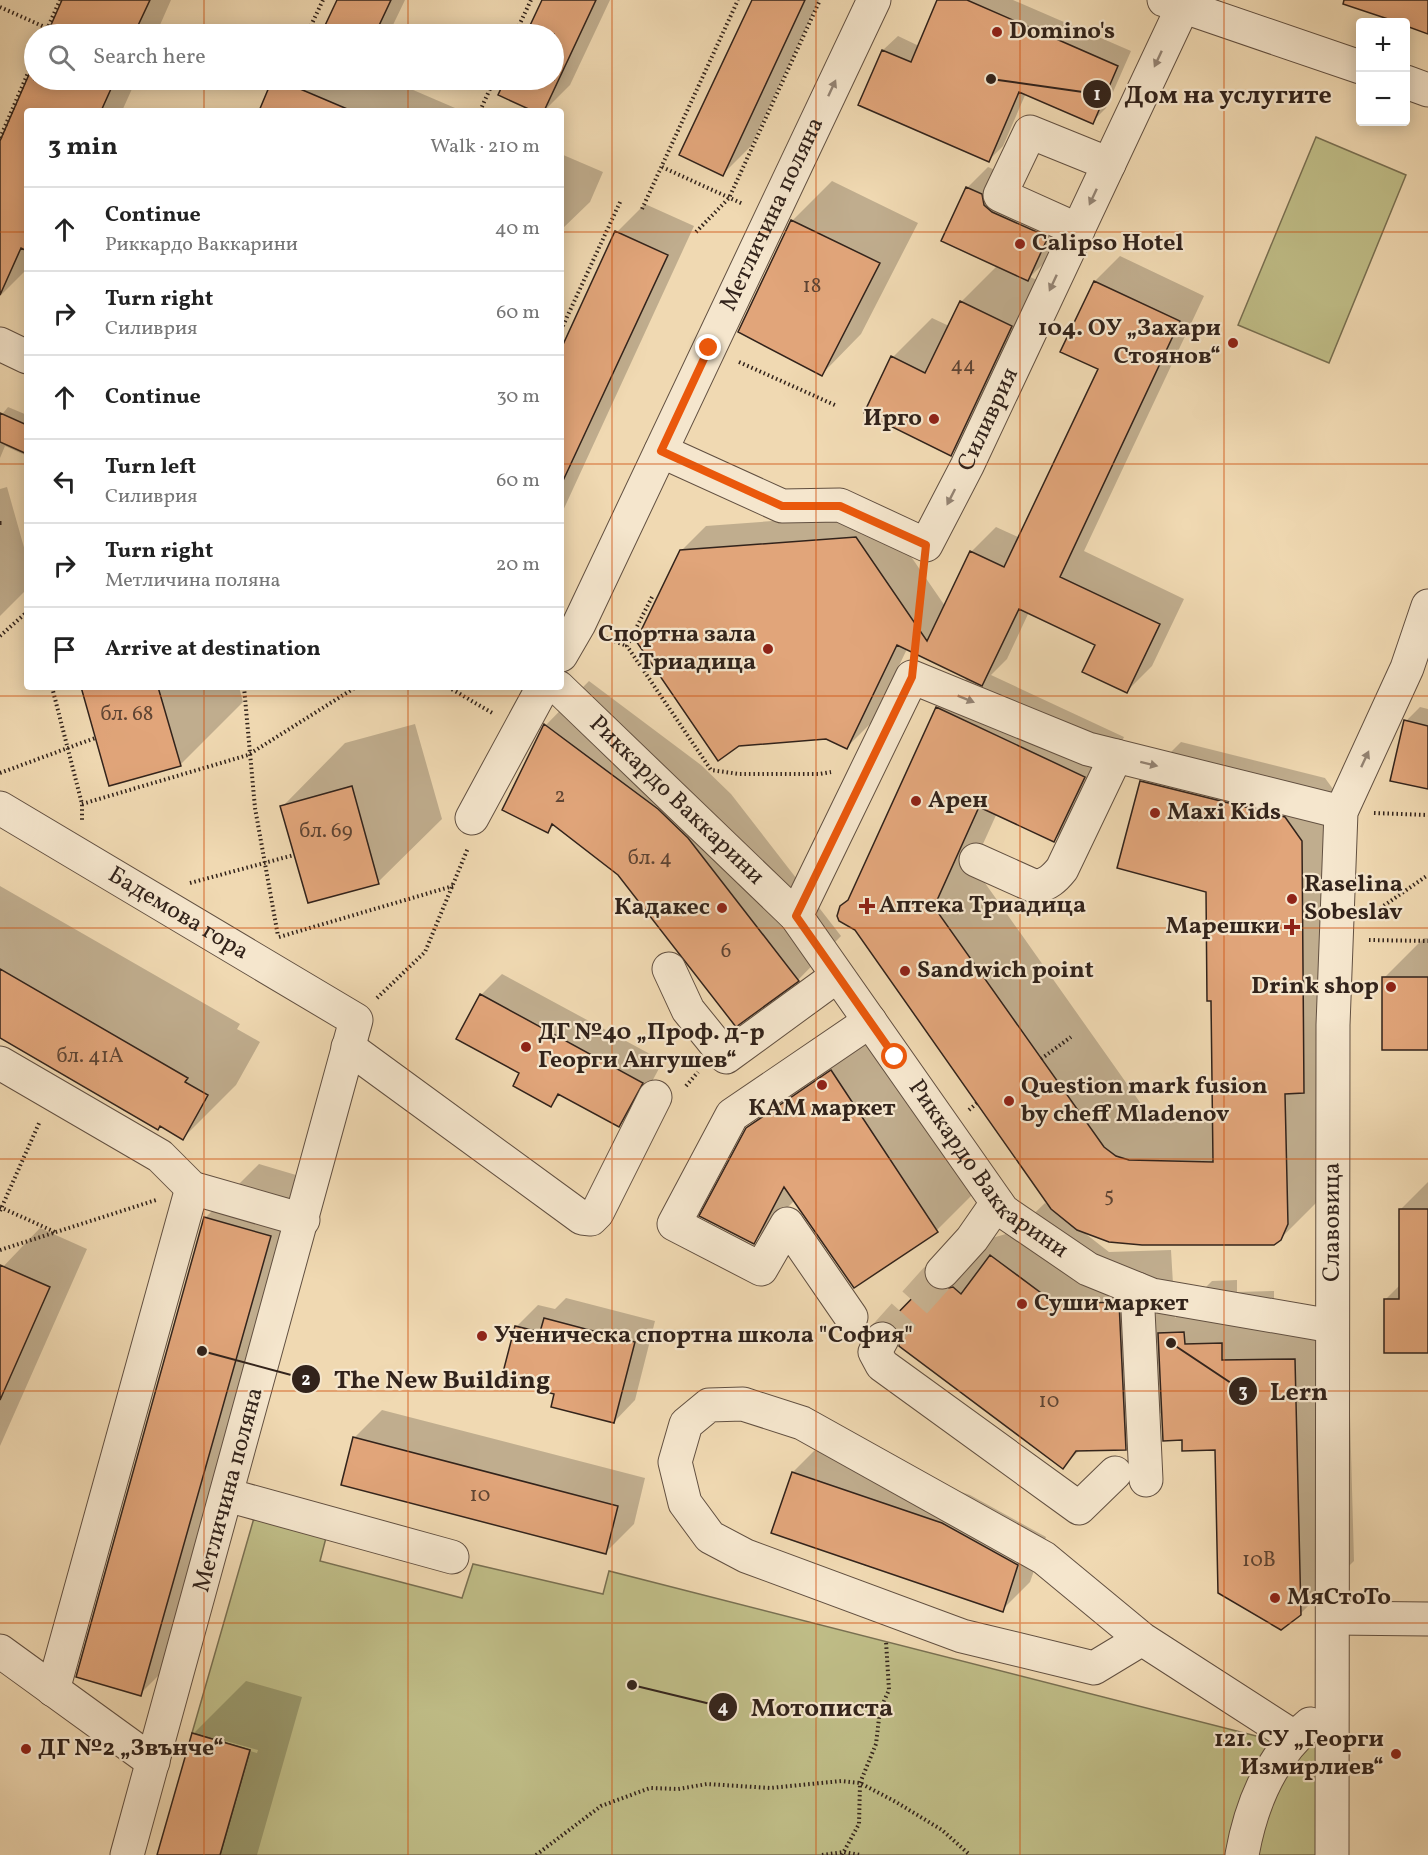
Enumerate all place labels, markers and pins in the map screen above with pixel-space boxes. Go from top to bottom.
place label: Domino's [1009,15,1115,49]
marker: Domino's [990,25,1004,39]
callout: Дом на услугите [1082,72,1344,116]
place label: Calipso Hotel [1032,227,1184,261]
marker: Calipso Hotel [1013,237,1027,251]
place label: 104. ОУ „Захари Стоянов“ [1038,312,1221,374]
marker: 104. ОУ „Захари Стоянов“ [1226,336,1240,350]
place label: Ирго [863,402,922,436]
marker: Ирго [927,412,941,426]
place label: Спортна зала Триадица [598,618,756,680]
marker: Спортна зала Триадица [761,642,775,656]
place label: Арен [928,784,988,818]
marker: Арен [909,794,923,808]
place label: Maxi Kids [1167,796,1281,830]
marker: Maxi Kids [1148,806,1162,820]
place label: Raselina Sobeslav [1304,868,1403,930]
place label: Аптека Триадица [879,889,1086,923]
place label: Кадакес [614,891,710,925]
marker: Raselina Sobeslav [1285,892,1299,906]
marker: Аптека Триадица [860,899,874,913]
marker: Кадакес [715,901,729,915]
place label: Марешки [1166,910,1280,944]
marker: Марешки [1285,920,1299,934]
place label: Sandwich point [917,954,1094,988]
marker: Sandwich point [898,964,912,978]
place label: Drink shop [1251,970,1379,1004]
marker: Drink shop [1384,980,1398,994]
place label: ДГ №40 „Проф. д-р Георги Ангушев“ [538,1016,765,1078]
marker: ДГ №40 „Проф. д-р Георги Ангушев“ [519,1040,533,1054]
place label: Question mark fusion by cheff Mladenov [1021,1070,1268,1132]
marker: КАМ маркет [815,1078,829,1092]
place label: КАМ маркет [748,1092,896,1126]
marker: Question mark fusion by cheff Mladenov [1002,1094,1016,1108]
place label: Суши маркет [1034,1287,1189,1321]
marker: Суши маркет [1015,1297,1029,1311]
place label: Ученическа спортна школа "София" [494,1319,913,1353]
marker: Ученическа спортна школа "София" [475,1329,489,1343]
callout: The New Building [291,1357,562,1401]
callout: Lern [1228,1369,1340,1413]
place label: МяСтоТо [1287,1581,1391,1615]
marker: МяСтоТо [1268,1591,1282,1605]
callout: Мотописта [708,1685,905,1729]
place label: 121. СУ „Георги Измирлиев“ [1214,1723,1384,1785]
place label: ДГ №2 „Звънче“ [38,1732,224,1766]
marker: ДГ №2 „Звънче“ [19,1742,33,1756]
marker: 121. СУ „Георги Измирлиев“ [1389,1747,1403,1761]

